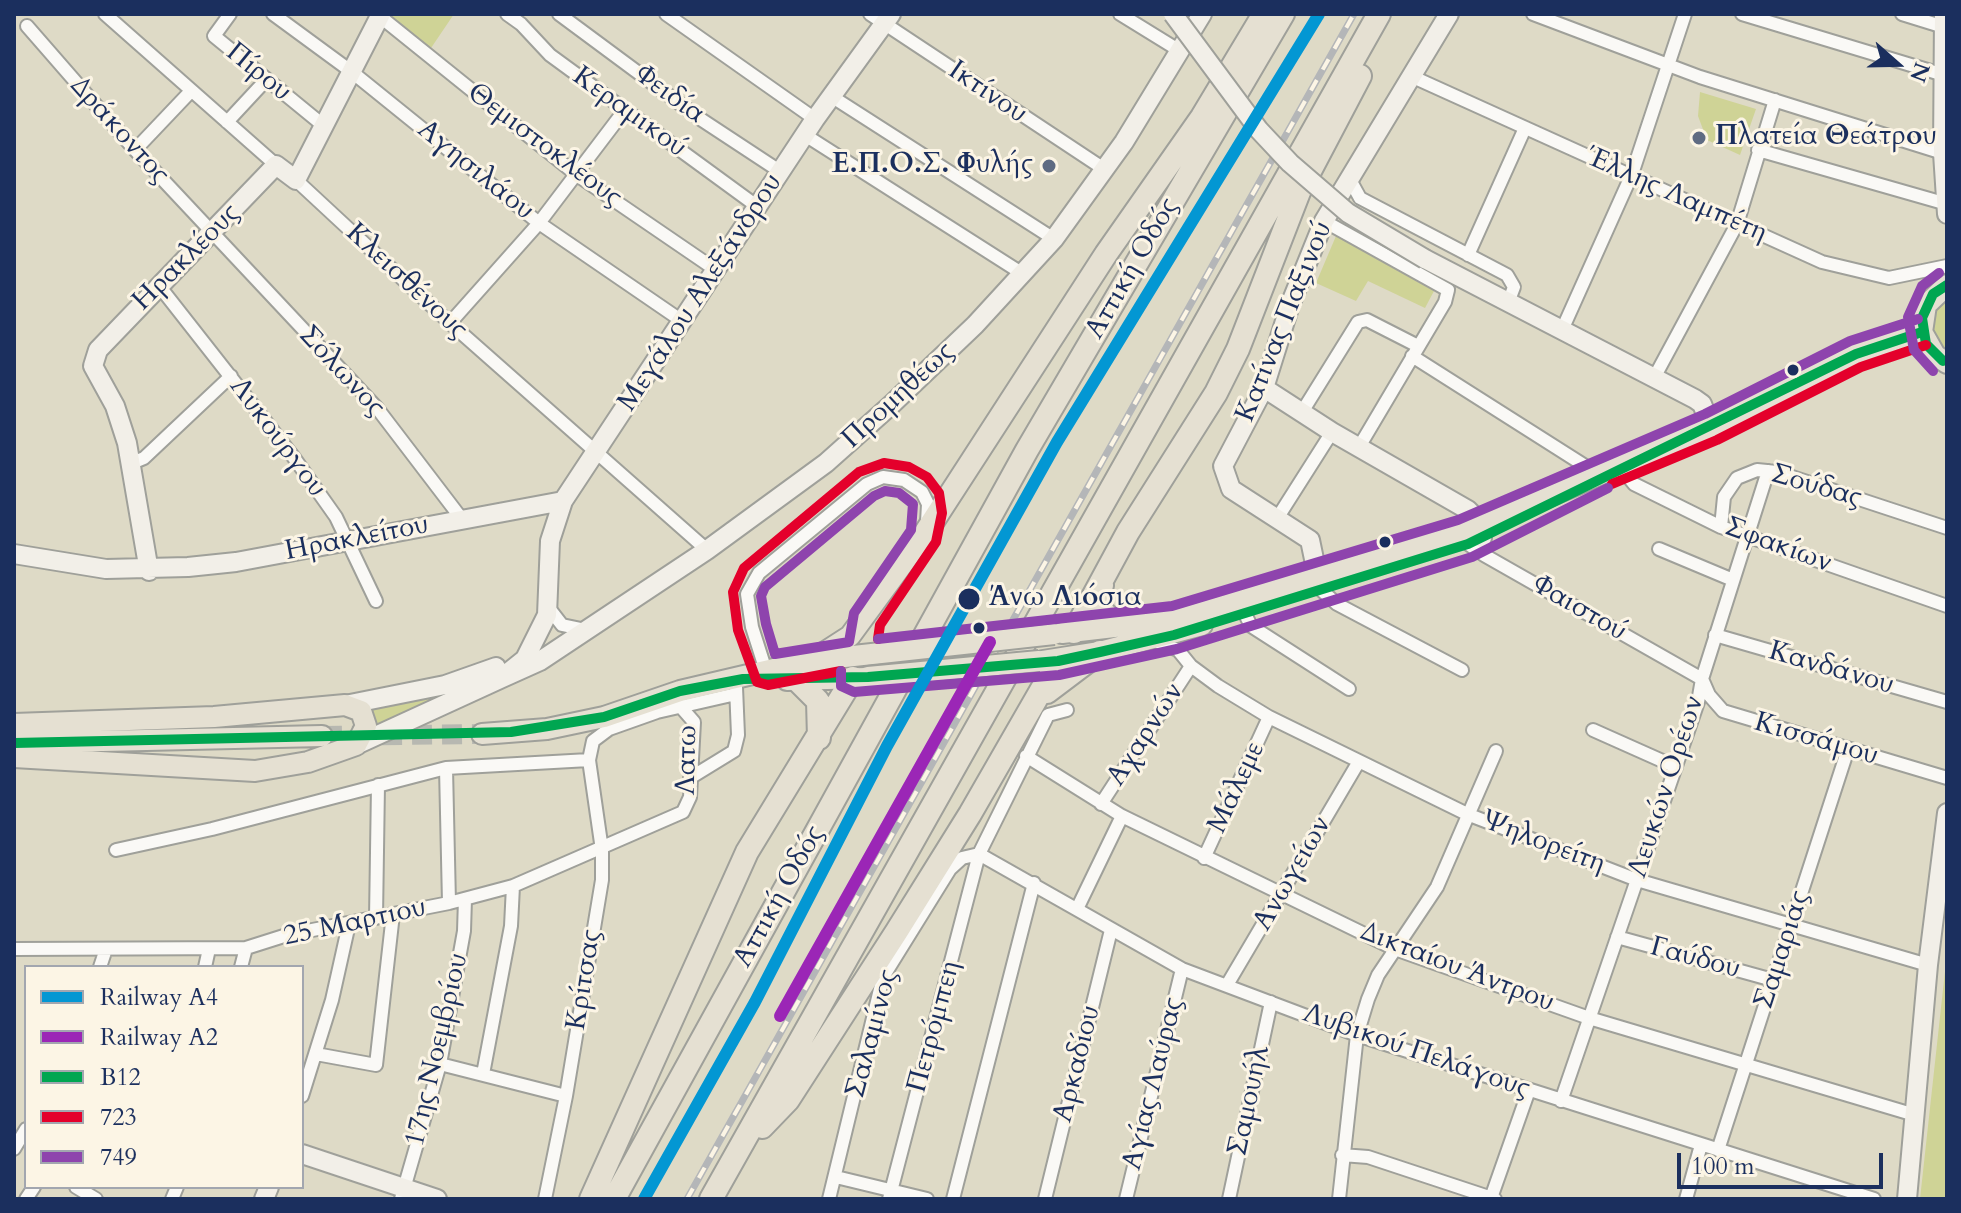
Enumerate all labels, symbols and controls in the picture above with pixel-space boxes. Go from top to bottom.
north arrow [1857,24,1937,104]
street label: Πίρου [219,37,297,109]
street label: Ικτίνου [941,55,1033,131]
street label: Φειδία [627,58,711,132]
text: N [1902,58,1937,86]
street label: Κεραμικού [566,60,692,166]
street label: Δράκοντος [62,70,176,192]
street label: Θεμιστοκλέους [460,77,628,215]
street label: Αγησιλάου [410,114,540,228]
place label: Πλατεία Θεάτρου [1715,121,1937,155]
marker: Πλατεία Θεάτρου [1690,129,1708,147]
street label: Έλλης Λαμπέτη [1580,141,1772,251]
place label: Ε.Π.Ο.Σ. Φυλής [832,149,1033,183]
marker: Ε.Π.Ο.Σ. Φυλής [1040,157,1058,175]
street label: Μεγάλου Αλεξάνδρου [612,168,790,418]
street label: Αττική Οδός [1079,193,1187,345]
street label: Ηρακλέους [126,197,248,319]
street label: Κλεισθένους [338,217,474,347]
street label: Κατίνας Παξινού [1229,217,1341,427]
street label: Σόλωνος [291,320,391,424]
street label: Προμηθέως [836,336,962,456]
unlabelled marker [1785,362,1801,378]
street label: Λυκούργου [221,372,333,504]
street label: Σούδας [1767,458,1865,516]
street label: Ηρακλείτου [282,509,432,569]
street label: Σφακίων [1720,511,1836,581]
unlabelled marker [1377,534,1393,550]
street label: Φαιστού [1526,569,1632,649]
place label: Άνω Λιόσια [989,582,1141,616]
marker: Άνω Λιόσια [956,586,982,612]
unlabelled marker [971,620,987,636]
street label: Κανδάνου [1765,635,1897,703]
street label: Αχαρνών [1100,677,1192,793]
street label: Λευκών Ορέων [1622,692,1712,882]
street label: Κισσάμου [1750,706,1882,774]
street label: Λατω [671,725,705,795]
street label: Μάλεμε [1201,737,1273,839]
street label: Ψηλορείτη [1477,804,1609,882]
street label: Ανωγείων [1247,811,1339,937]
street label: Αττική Οδός [727,820,833,974]
street label: Σαμαριάς [1748,887,1818,1013]
street label: 25 Μαρτιου [281,892,429,954]
street label: Δικταίου Άντρου [1355,916,1559,1020]
street label: Κρίτσας [560,927,610,1033]
street label: Γαύδου [1646,931,1744,987]
street label: 17ης Νοεμβρίου [399,950,477,1150]
street label: Πετρόμπεη [901,958,969,1096]
legend [24,965,304,1189]
street label: Σαλαμίνος [840,966,906,1102]
text: Railway A4 [100,981,218,1014]
street label: Αγίας Λαύρας [1116,994,1192,1174]
street label: Λυβικού Πελάγους [1298,997,1534,1107]
street label: Αρκαδίου [1047,1002,1109,1126]
text: Railway A2 [100,1021,218,1054]
street label: Σαμουήλ [1222,1043,1278,1159]
text: Β12 [100,1061,141,1094]
text: 723 [100,1101,137,1134]
scale bar [1681,1137,1887,1187]
text: 749 [100,1141,137,1174]
text: 100 m [1691,1150,1755,1183]

